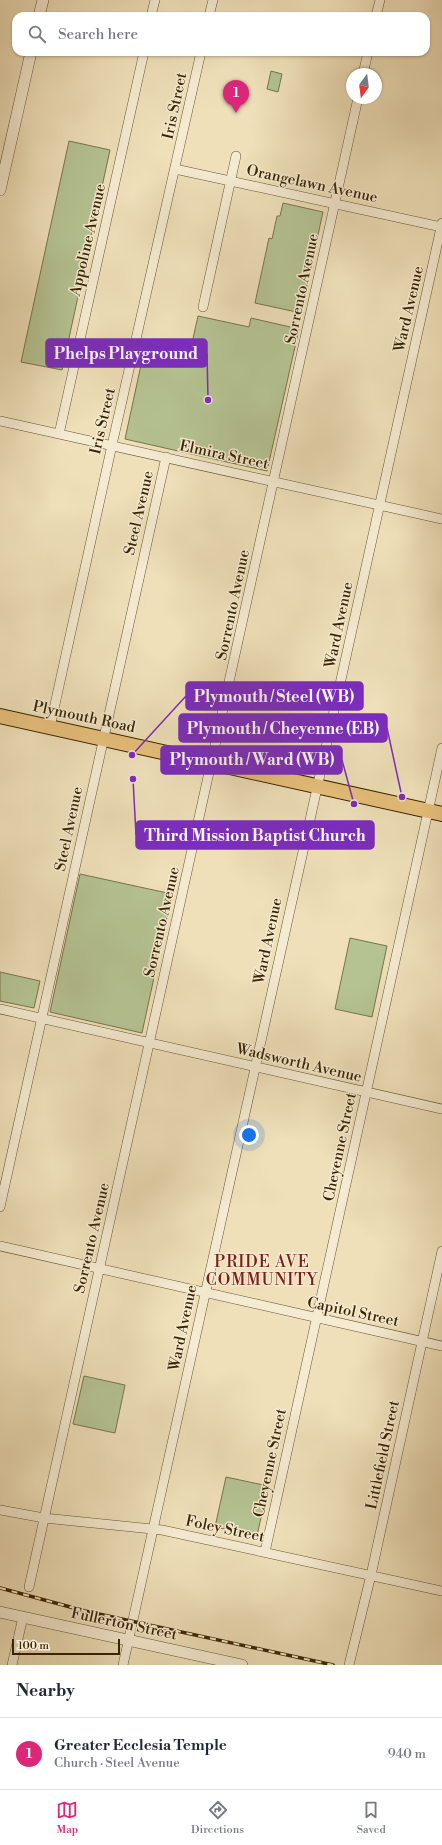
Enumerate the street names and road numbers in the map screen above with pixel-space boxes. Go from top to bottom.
street label: Iris Street [159,70,191,141]
street label: Orangelawn Avenue [245,161,379,207]
street label: Appoline Avenue [66,182,110,299]
street label: Sorrento Avenue [281,232,323,346]
street label: Ward Avenue [390,264,428,355]
street label: Iris Street [86,385,120,456]
street label: Elmira Street [178,436,271,474]
street label: Steel Avenue [120,469,158,557]
street label: Sorrento Avenue [212,548,254,662]
street label: Ward Avenue [320,580,357,671]
street label: Plymouth Road [31,697,138,737]
street label: Steel Avenue [51,785,87,873]
street label: Sorrento Avenue [140,865,184,979]
street label: Ward Avenue [249,896,286,987]
street label: Wadsworth Avenue [233,1039,364,1087]
street label: Cheyenne Street [319,1090,361,1203]
street label: Sorrento Avenue [70,1181,114,1295]
street label: Ward Avenue [164,1283,201,1374]
street label: Capitol Street [305,1293,401,1331]
street label: Littlefield Street [362,1398,404,1511]
street label: Cheyenne Street [249,1406,291,1519]
street label: Foley Street [184,1511,267,1547]
street label: Fullerton Street [69,1603,179,1645]

